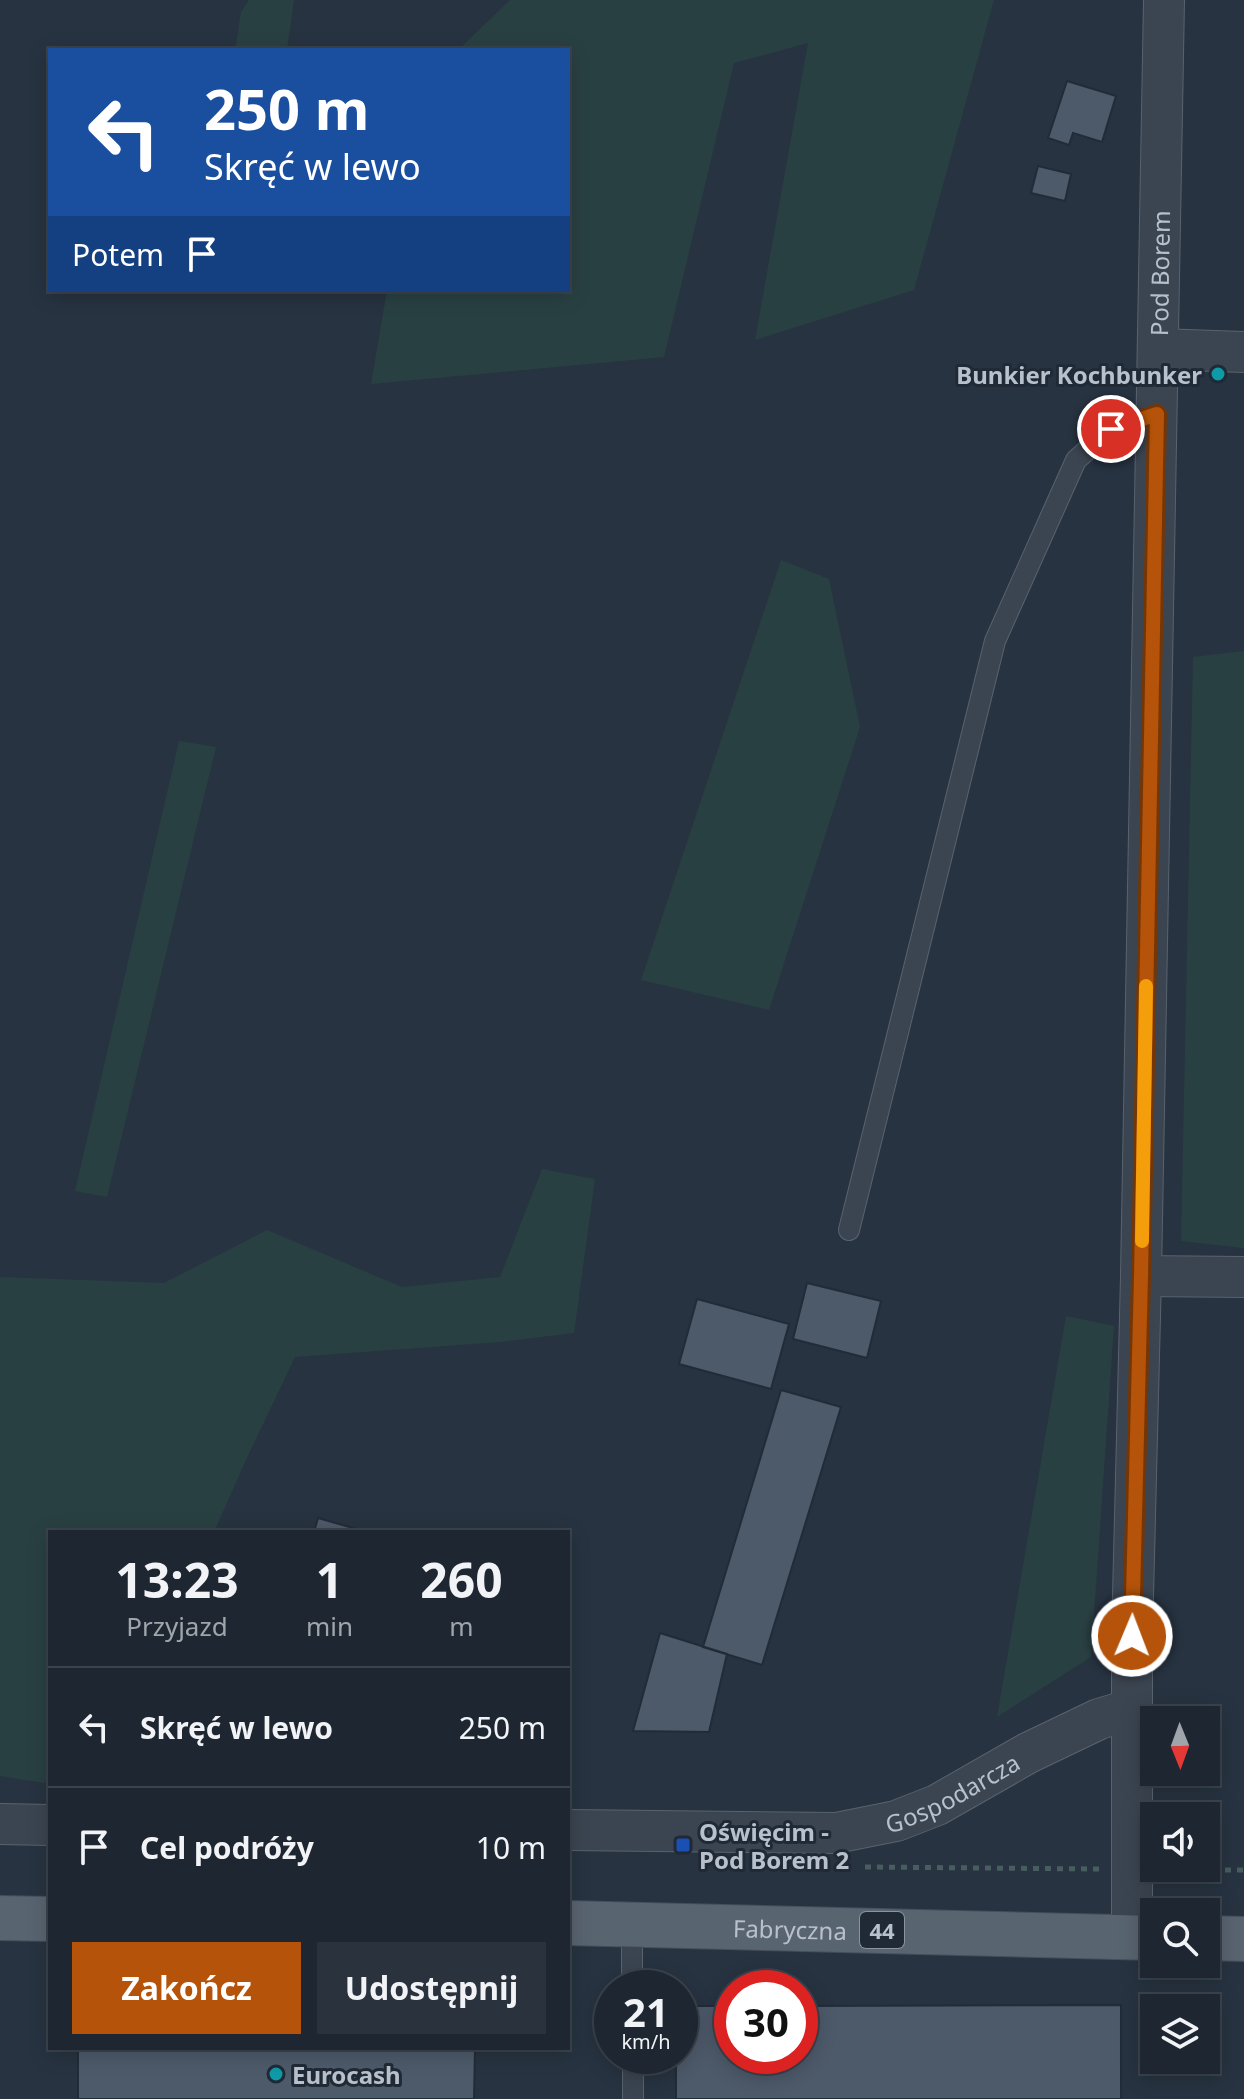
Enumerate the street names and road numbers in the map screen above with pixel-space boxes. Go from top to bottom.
street label: Pod Borem [1141,210,1177,336]
street label: Gospodarcza [882,1745,1025,1839]
street label: Fabryczna [733,1911,847,1947]
road number: 44 [860,1912,904,1948]

